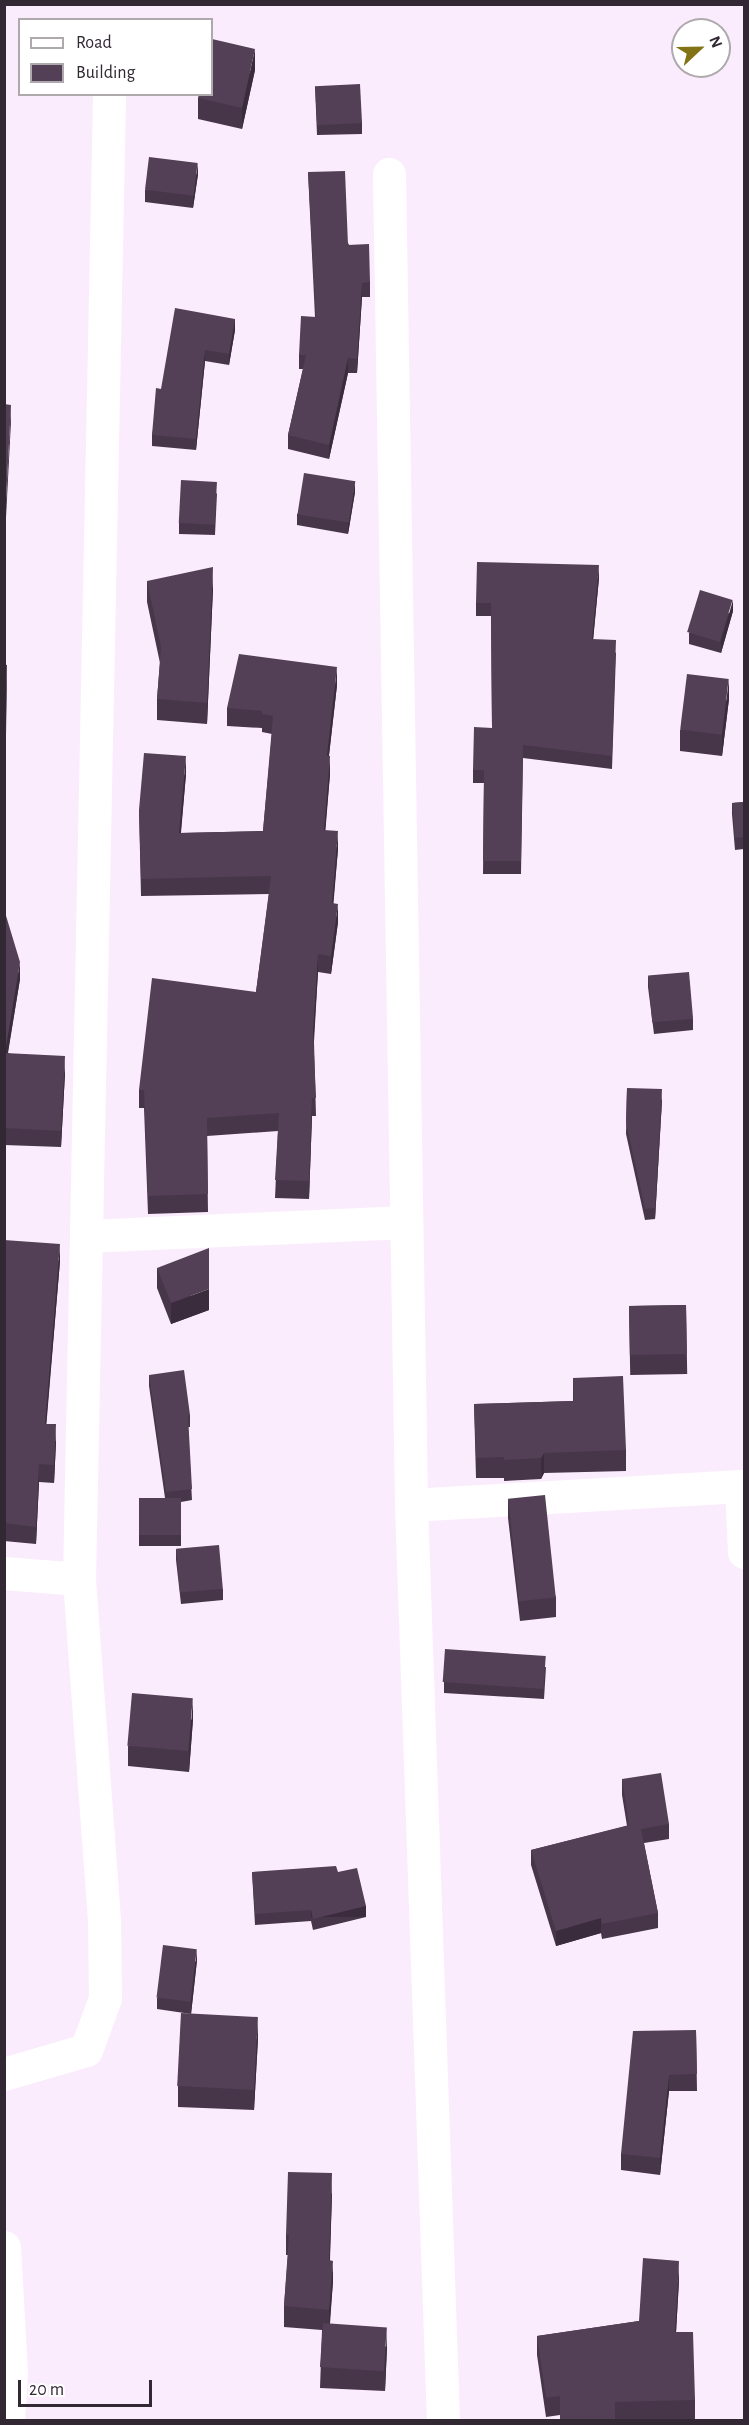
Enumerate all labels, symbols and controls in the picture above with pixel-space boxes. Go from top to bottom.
legend [18,18,213,96]
north arrow [671,18,731,78]
text: Road [76,34,112,52]
text: N [706,34,725,50]
text: Building [76,64,135,82]
scale bar [21,2368,154,2406]
text: 20 m [29,2381,64,2399]

